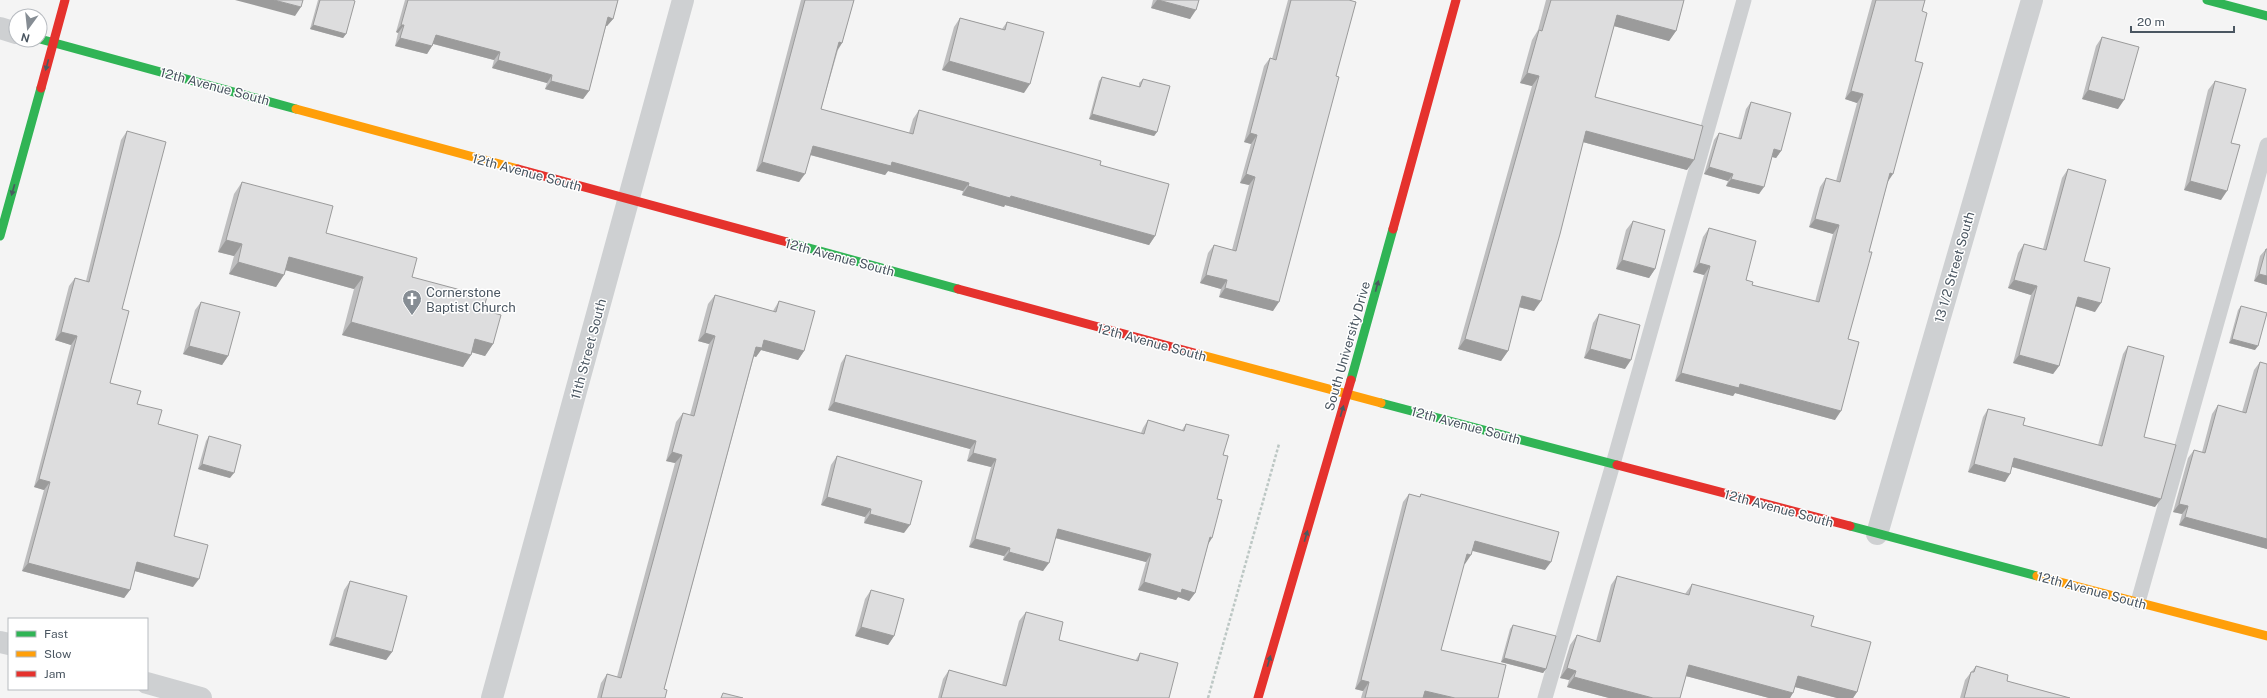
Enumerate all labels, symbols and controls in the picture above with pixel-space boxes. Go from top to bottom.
north arrow [8,8,48,48]
scale bar [2131,8,2234,34]
text: 20 m [2137,15,2165,29]
text: N [20,31,31,45]
one-way arrow [44,58,50,71]
street label: 12th Avenue South [159,65,271,108]
street label: 12th Avenue South [471,151,583,194]
one-way arrow [10,184,16,196]
street label: 13 1/2 Street South [1931,210,1977,324]
street label: 12th Avenue South [784,236,896,279]
street label: South University Drive [1322,280,1373,413]
one-way arrow [1374,280,1380,292]
place label: Cornerstone Baptist Church [426,285,516,315]
church icon: Cornerstone Baptist Church [401,288,423,316]
street label: 11th Street South [568,297,609,401]
street label: 12th Avenue South [1096,321,1208,364]
street label: 12th Avenue South [1410,404,1522,447]
one-way arrow [1339,405,1345,417]
street label: 12th Avenue South [1723,487,1835,530]
one-way arrow [1303,530,1309,542]
street label: 12th Avenue South [2036,569,2148,612]
legend [8,618,148,690]
text: Fast [44,627,69,641]
text: Slow [44,647,72,661]
one-way arrow [1266,654,1272,666]
text: Jam [44,667,66,681]

